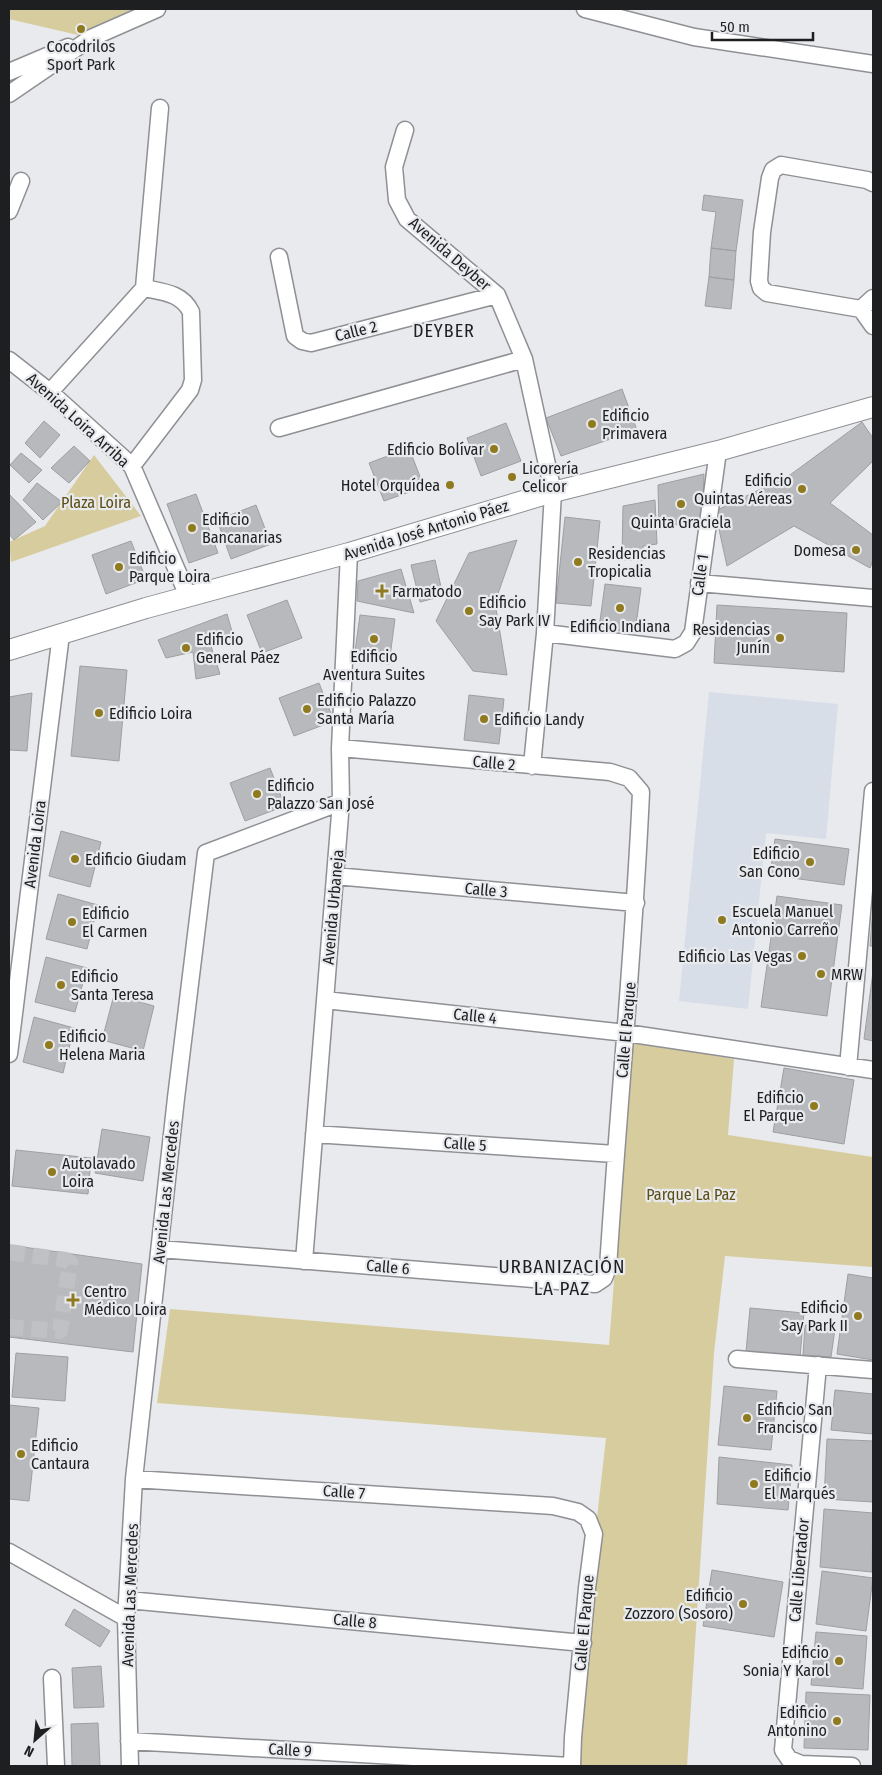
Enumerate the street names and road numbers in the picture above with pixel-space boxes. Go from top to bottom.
street label: Avenida Deyber [405,213,495,295]
street label: Calle 2 [333,317,379,345]
street label: Avenida Loira Arriba [23,369,133,471]
street label: Avenida José Antonio Páez [341,496,511,564]
street label: Calle 1 [688,553,712,597]
street label: Calle 2 [472,752,516,774]
street label: Avenida Loira [20,799,50,889]
street label: Avenida Urbaneja [319,849,348,965]
street label: Calle 3 [464,879,508,901]
street label: Calle El Parque [612,981,640,1079]
street label: Calle 4 [452,1004,498,1028]
street label: Avenida Las Mercedes [149,1119,183,1264]
street label: Calle 5 [443,1133,487,1155]
street label: Calle 6 [365,1256,411,1278]
street label: Calle 7 [322,1481,366,1503]
street label: Calle Libertador [785,1517,813,1623]
street label: Avenida Las Mercedes [118,1523,142,1667]
street label: Calle El Parque [570,1574,598,1672]
street label: Calle 8 [332,1610,378,1632]
street label: Calle 9 [268,1739,312,1761]

